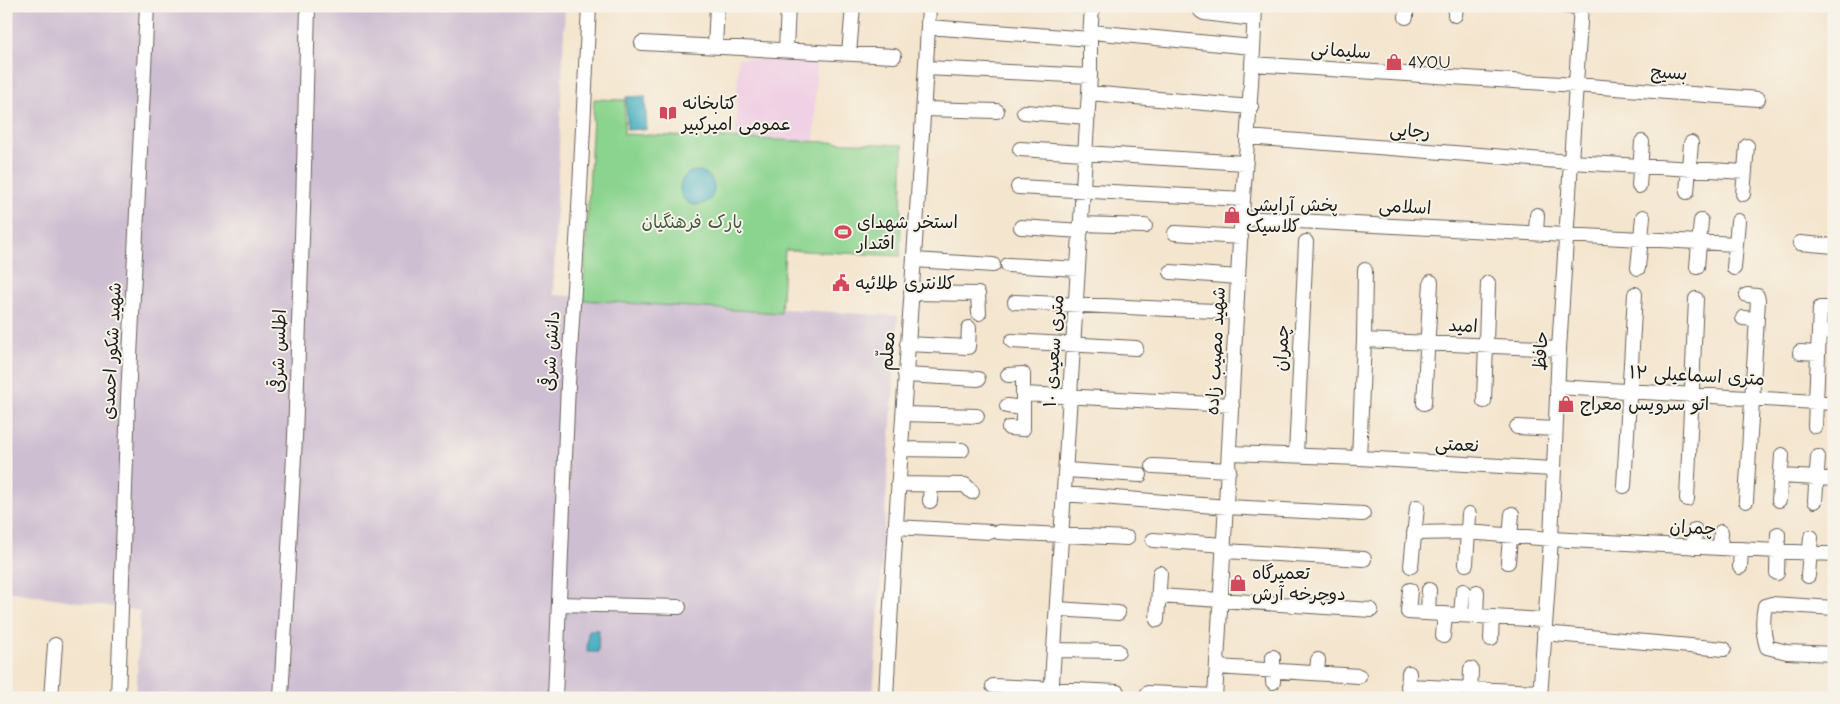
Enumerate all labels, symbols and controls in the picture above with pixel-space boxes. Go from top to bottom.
street label: سلیمانی [1310,38,1372,64]
shop icon: 4YOU [1384,52,1404,72]
place label: 4YOU [1408,52,1451,73]
street label: بسیج [1650,61,1688,86]
place label: کتابخانه عمومی امیرکبیر [680,93,792,135]
library icon: کتابخانه عمومی امیرکبیر [658,103,678,123]
street label: رجایی [1389,119,1431,143]
place label: پخش آرایشی کلاسیک [1246,195,1338,237]
street label: اسلامی [1378,195,1432,219]
shop icon: پخش آرایشی کلاسیک [1222,205,1242,225]
park label: پارک فرهنگیان [641,212,743,234]
place label: استخر شهدای اقتدار [855,212,958,254]
sports icon: استخر شهدای اقتدار [833,222,853,242]
public building icon: کلانتری طلائیه [831,273,851,293]
place label: کلانتری طلائیه [855,273,955,294]
street label: شهید شکور احمدی [98,282,126,420]
street label: شهید مصیب زاده [1202,286,1230,416]
street label: ۱۰ متری سعیدی [1040,294,1068,408]
street label: اطلس شرقی [265,309,291,393]
street label: دانش شرقی [536,310,564,392]
street label: امید [1448,315,1478,337]
street label: چمران [1270,324,1295,372]
street label: معلّم [873,330,903,372]
street label: حافظ [1529,331,1553,371]
street label: ۱۲ متری اسماعیلی [1629,362,1765,390]
shop icon: اتو سرویس معراج [1556,394,1576,414]
place label: اتو سرویس معراج [1580,394,1709,416]
street label: نعمتی [1435,433,1479,457]
street label: چمران [1669,516,1717,541]
place label: تعمیرگاه دوچرخه آرش [1252,563,1346,606]
shop icon: تعمیرگاه دوچرخه آرش [1228,573,1248,593]

